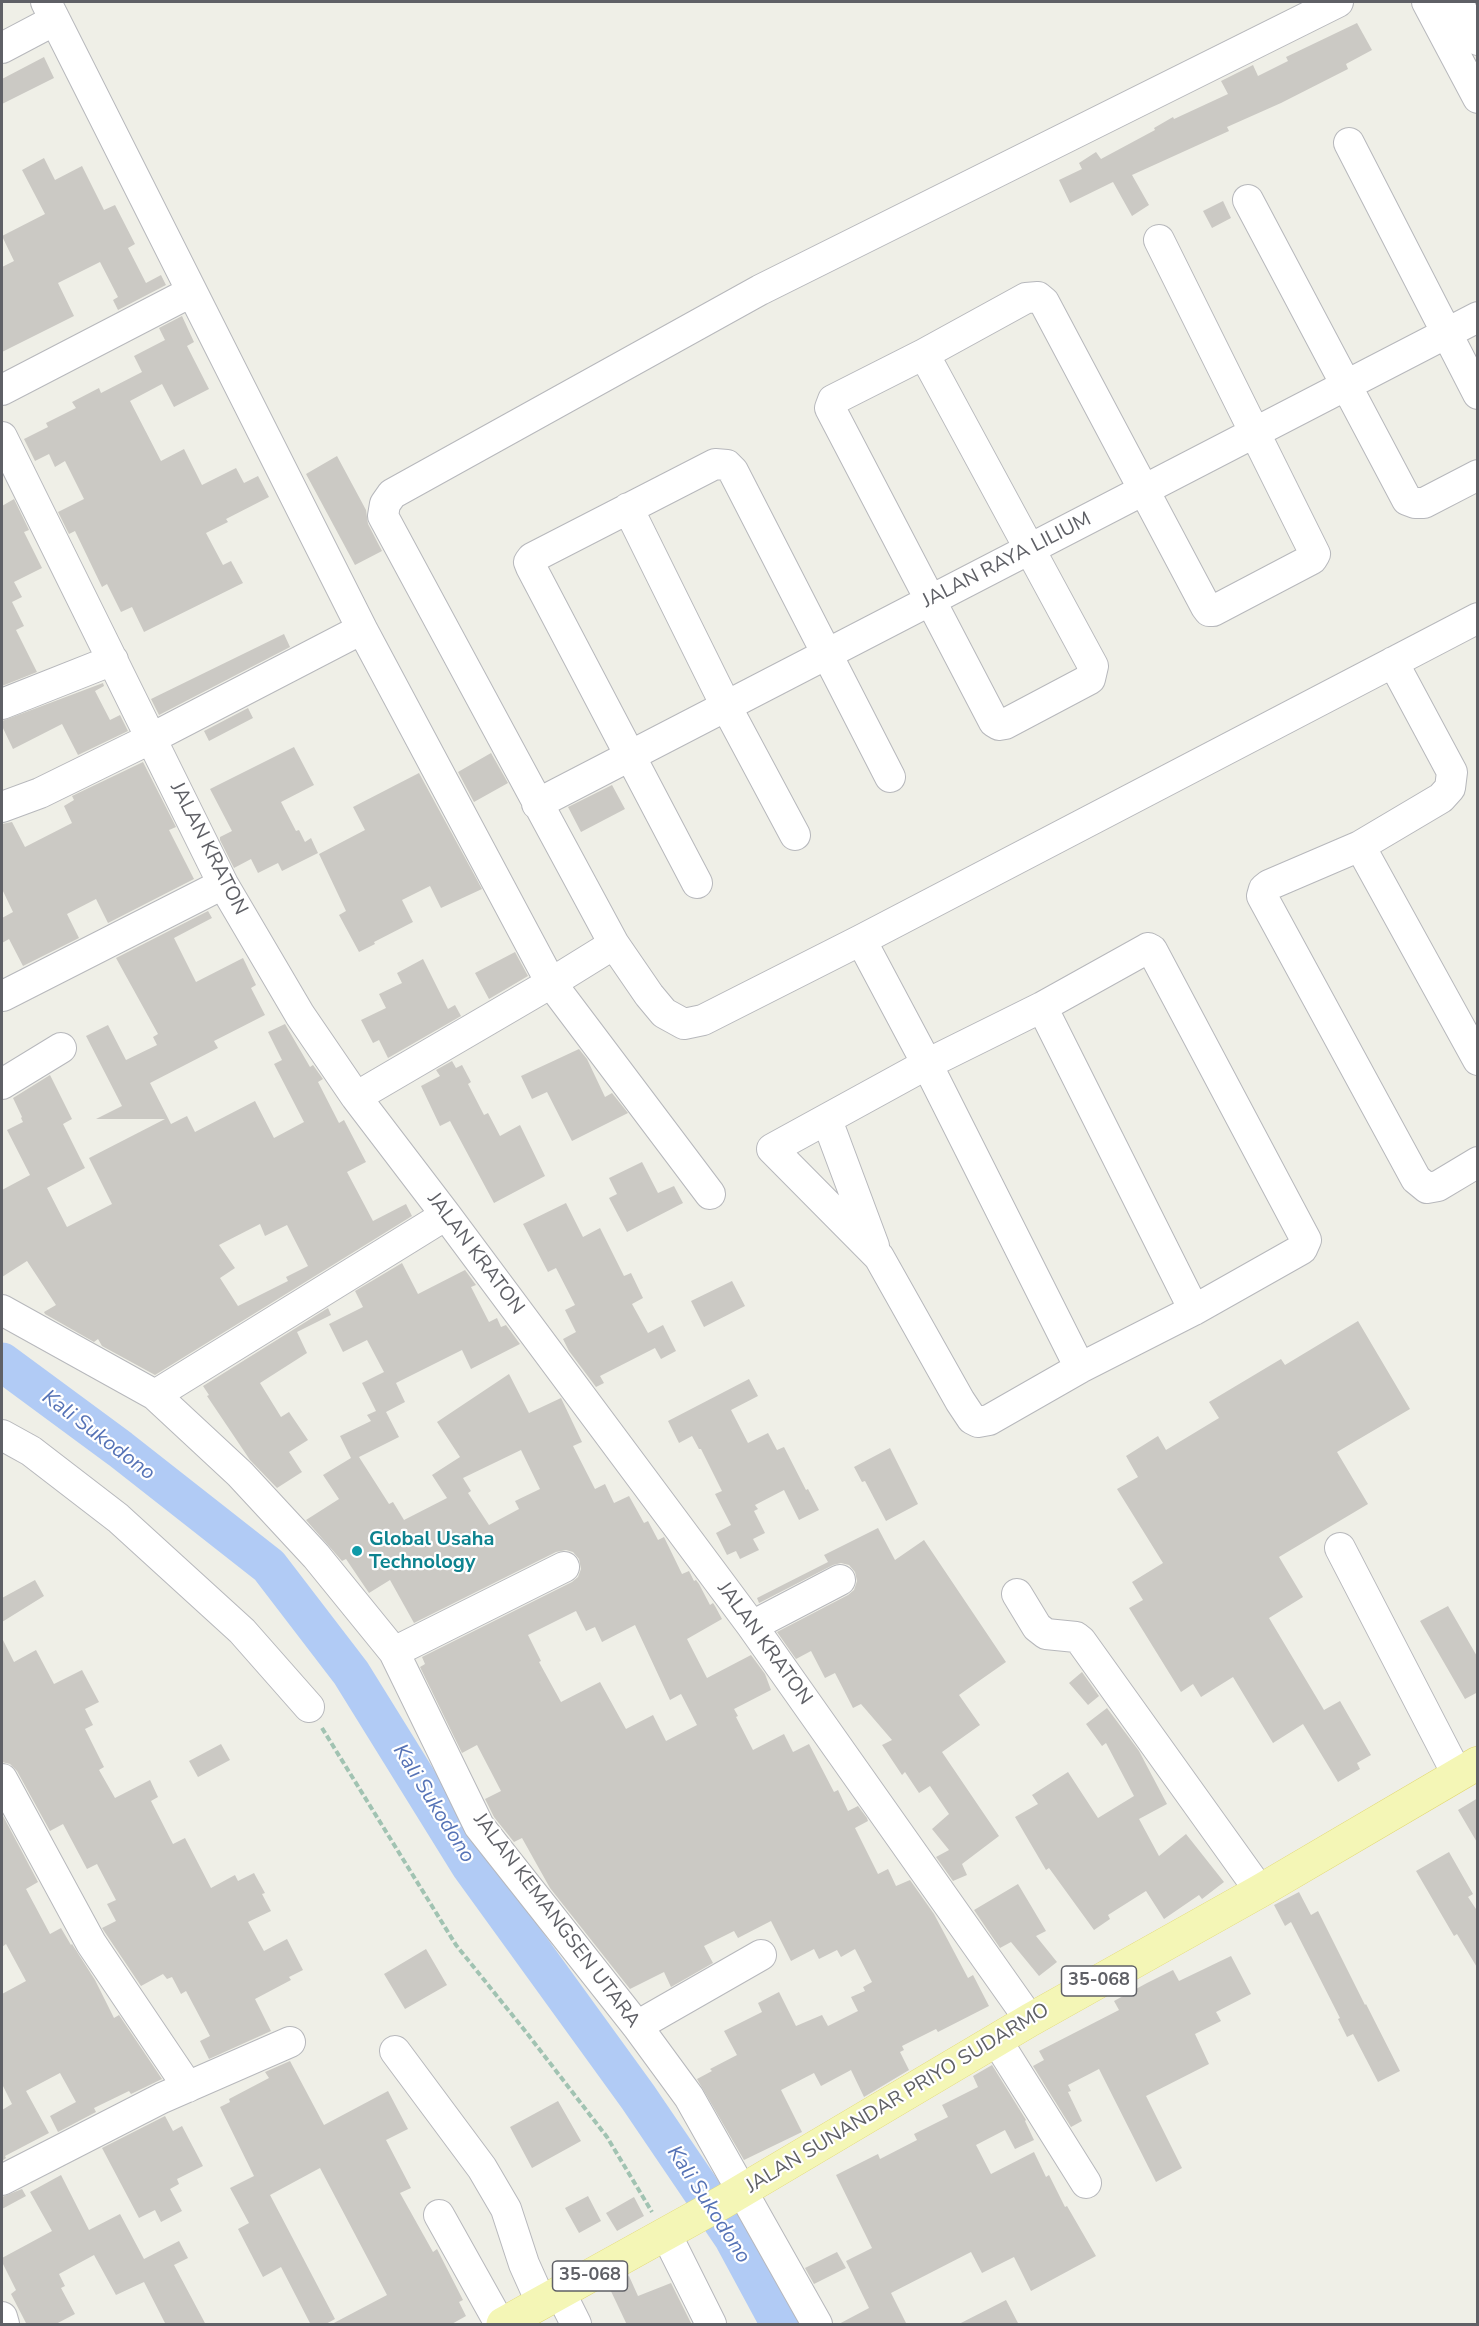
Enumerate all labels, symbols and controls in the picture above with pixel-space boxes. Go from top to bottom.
street label: JALAN RAYA LILIUM [918,508,1096,614]
street label: JALAN KRATON [164,778,252,920]
street label: JALAN KRATON [421,1188,529,1320]
water label: Kali Sukodono [37,1385,159,1487]
place label: Global Usaha Technology [369,1528,494,1575]
marker: Global Usaha Technology [350,1544,364,1558]
street label: JALAN KRATON [711,1578,817,1710]
water label: Kali Sukodono [387,1740,479,1868]
street label: JALAN KEMANGSEN UTARA [467,1809,645,2033]
road number: 35-068 [1062,1966,1136,1996]
street label: JALAN SUNANDAR PRIYO SUDARMO [742,1999,1054,2199]
water label: Kali Sukodono [661,2142,755,2268]
road number: 35-068 [552,2261,628,2291]

